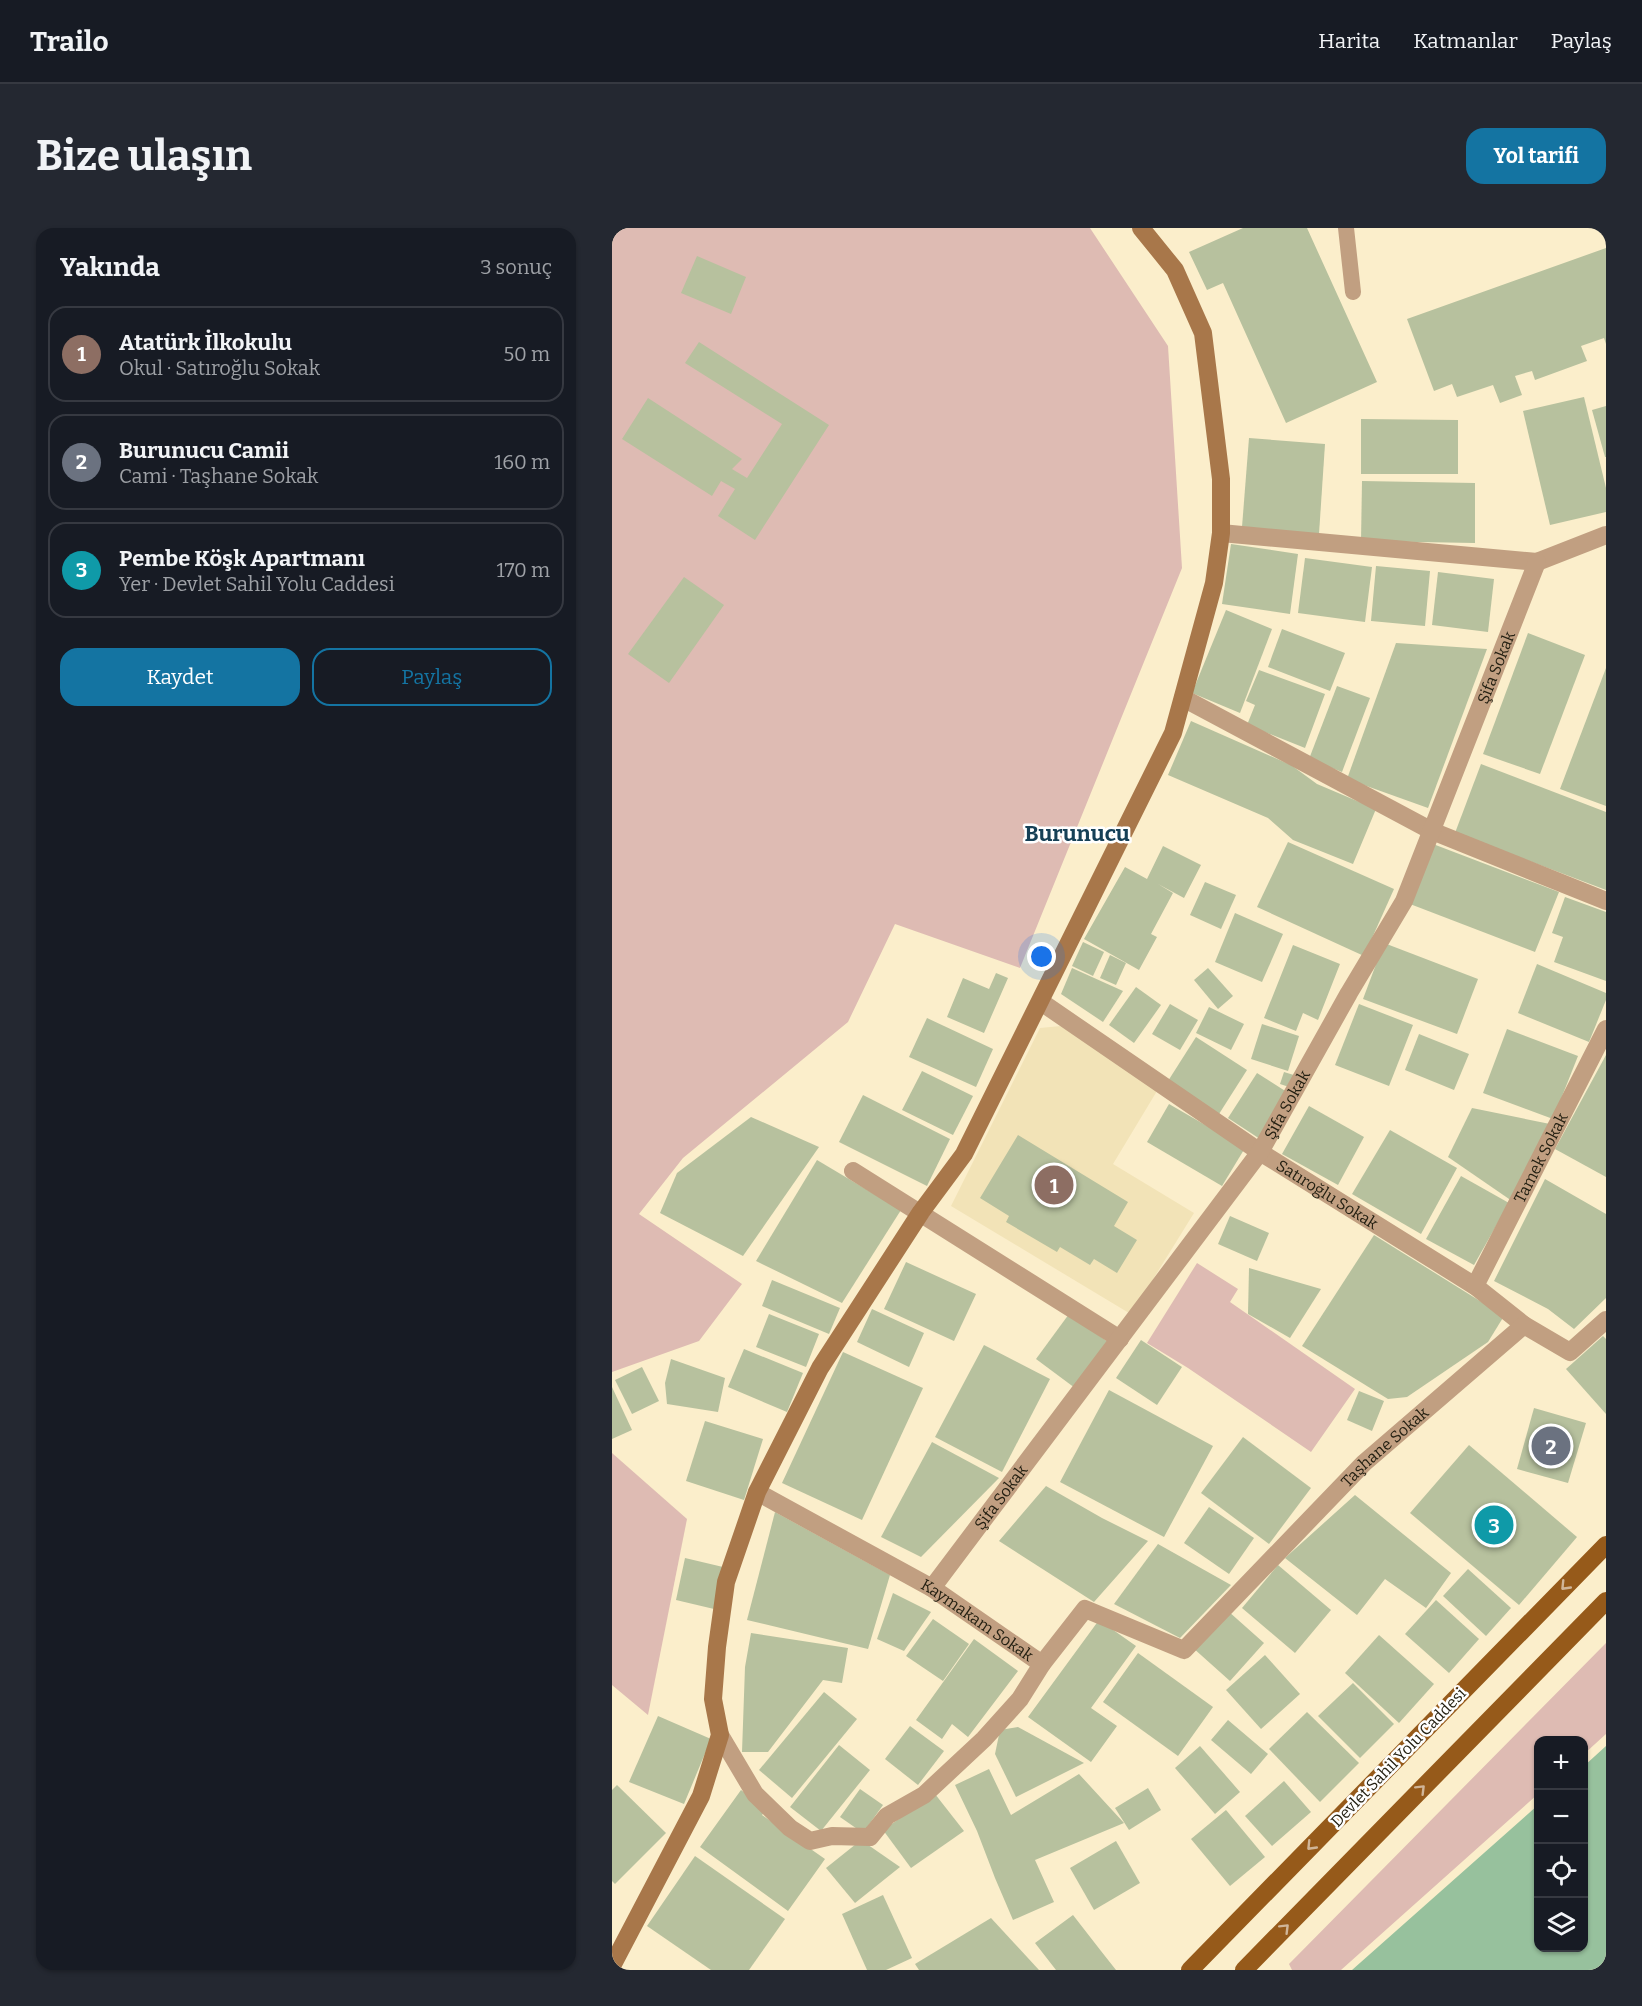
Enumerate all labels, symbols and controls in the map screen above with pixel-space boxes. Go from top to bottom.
text: Trailo [30,25,109,58]
text: Harita [1318,28,1380,54]
text: Katmanlar [1413,28,1518,54]
text: Paylaş [1551,28,1612,54]
button: Yol tarifi [1466,128,1606,184]
text: Bize ulaşın [36,131,252,181]
text: Yakında [60,252,160,283]
text: 3 sonuç [480,255,552,279]
text: Atatürk İlkokulu [119,329,292,356]
text: 1 [77,342,86,366]
text: 50 m [503,342,550,366]
text: Okul · Satıroğlu Sokak [119,356,320,380]
text: Burunucu Camii [119,437,289,464]
text: 2 [76,450,87,474]
text: 160 m [494,450,550,474]
text: Cami · Taşhane Sokak [119,464,318,488]
text: Pembe Köşk Apartmanı [119,545,365,572]
text: 3 [76,558,87,582]
text: 170 m [497,558,550,582]
text: Yer · Devlet Sahil Yolu Caddesi [119,572,395,596]
street label: Şifa Sokak [1473,629,1519,707]
button: Kaydet [60,648,300,706]
button: Paylaş [312,648,552,706]
district label: Burunucu [1024,820,1130,847]
your location [1027,942,1056,971]
street label: Şifa Sokak [1260,1067,1314,1143]
street label: Tamek Sokak [1510,1110,1572,1206]
street label: Satıroğlu Sokak [1273,1156,1382,1233]
pin: 1 [1034,1162,1074,1208]
street label: Taşhane Sokak [1337,1403,1432,1491]
pin: 2 [1532,1424,1570,1468]
street label: Şifa Sokak [970,1461,1031,1533]
pin: 3 [1474,1502,1514,1548]
street label: Kaymakam Sokak [918,1575,1037,1665]
one-way arrow [1561,1580,1572,1590]
street label: Devlet Sahil Yolu Caddesi [1327,1684,1470,1831]
map controls [1534,1736,1588,1952]
button: + [1534,1736,1588,1790]
one-way arrow [1414,1786,1425,1797]
button: − [1534,1790,1588,1844]
one-way arrow [1308,1838,1319,1849]
button: locate [1534,1844,1588,1898]
button: layers [1534,1898,1588,1952]
one-way arrow [1277,1925,1288,1936]

